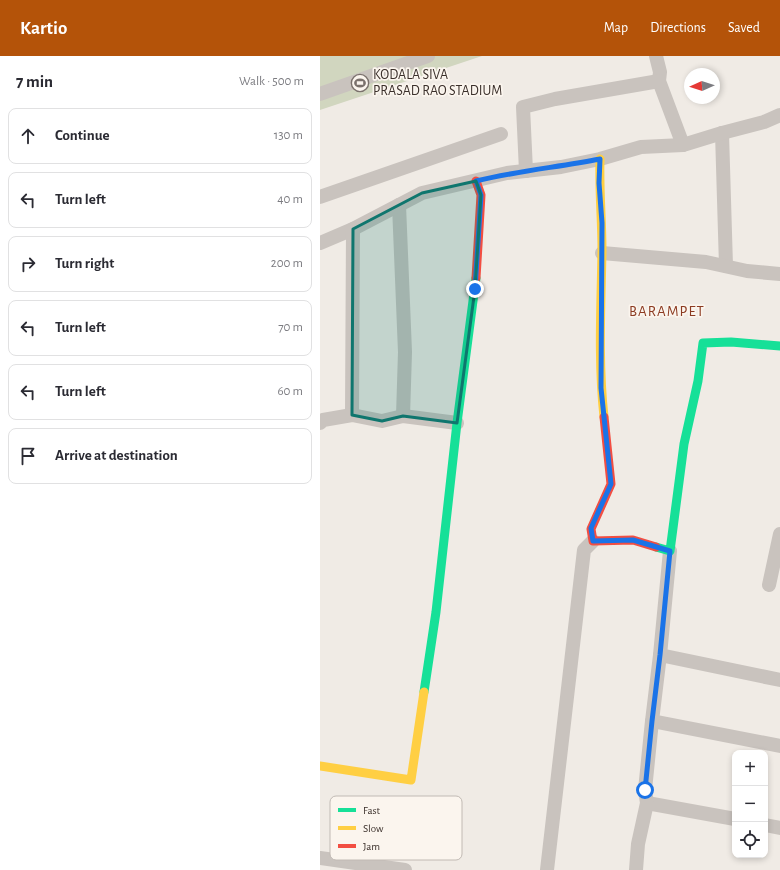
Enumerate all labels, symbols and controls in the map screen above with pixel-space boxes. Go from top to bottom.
text: Kartio [20,19,67,38]
text: Map [604,21,628,35]
text: Directions [650,21,706,35]
text: Saved [728,21,760,35]
place label: KODALA SIVA PRASAD RAO STADIUM [373,68,502,98]
north arrow [684,68,720,104]
text: 7 min [16,73,53,90]
sports icon: KODALA SIVA PRASAD RAO STADIUM [350,73,370,93]
text: Walk · 500 m [239,75,304,88]
icon: ahead [17,125,39,147]
text: Continue [55,128,110,143]
text: 130 m [274,129,303,142]
icon: left [17,189,39,211]
text: Turn left [55,192,106,207]
text: 40 m [277,193,303,206]
icon: right [17,253,39,275]
text: Turn right [55,256,114,271]
text: 200 m [271,257,303,270]
route end [466,280,484,298]
district label: BARAMPET [629,304,705,319]
icon: left [17,317,39,339]
text: Turn left [55,320,106,335]
text: 70 m [278,321,303,334]
icon: left [17,381,39,403]
text: Turn left [55,384,106,399]
text: 60 m [277,385,303,398]
icon: arrive [17,445,39,467]
text: Arrive at destination [55,448,178,463]
map controls [732,750,768,858]
button: + [732,750,768,786]
route start [636,781,654,799]
button: − [732,786,768,822]
legend [330,796,462,860]
text: Fast [363,805,381,816]
button: locate [732,822,768,858]
text: Slow [363,823,384,834]
text: Jam [363,841,380,852]

